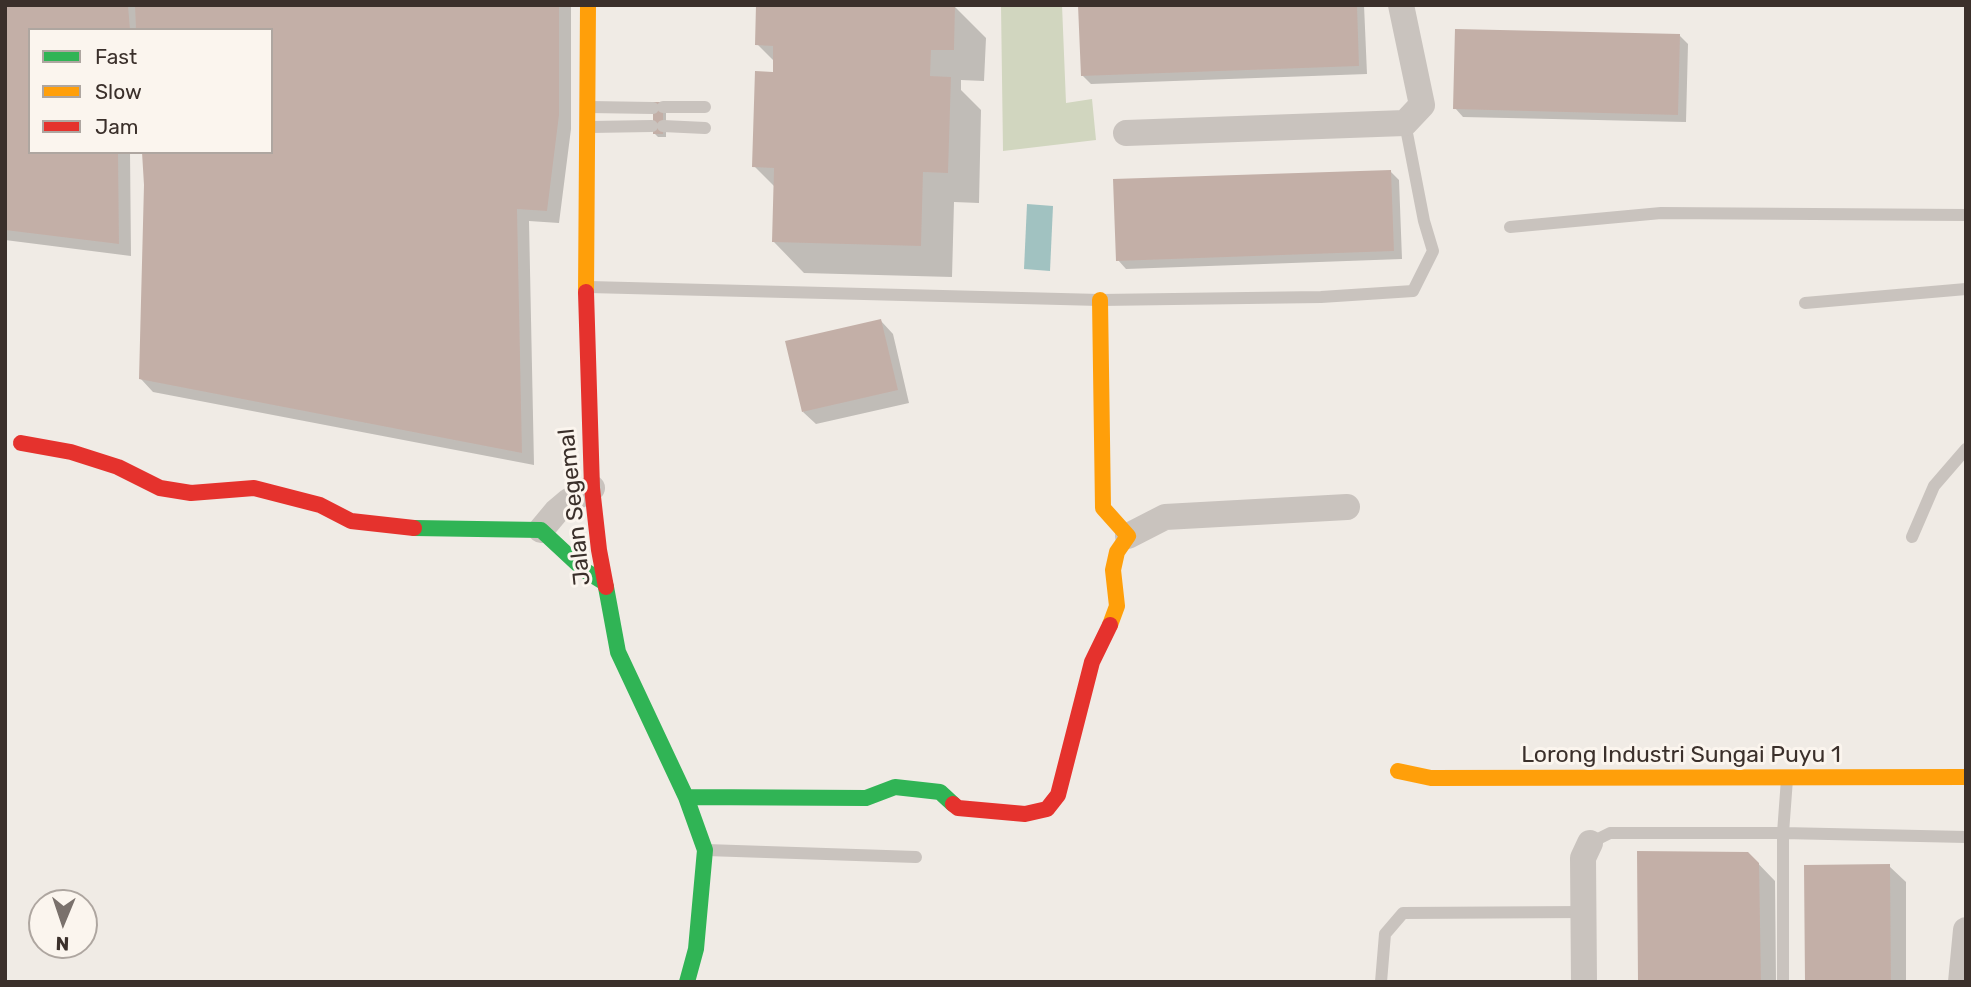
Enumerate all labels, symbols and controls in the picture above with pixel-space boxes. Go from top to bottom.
legend [28,28,273,154]
text: Fast [95,44,137,69]
text: Slow [95,79,142,104]
text: Jam [95,114,139,139]
street label: Jalan Segemal [553,427,597,587]
street label: Lorong Industri Sungai Puyu 1 [1521,741,1841,769]
north arrow [28,889,98,959]
text: N [55,932,70,955]

